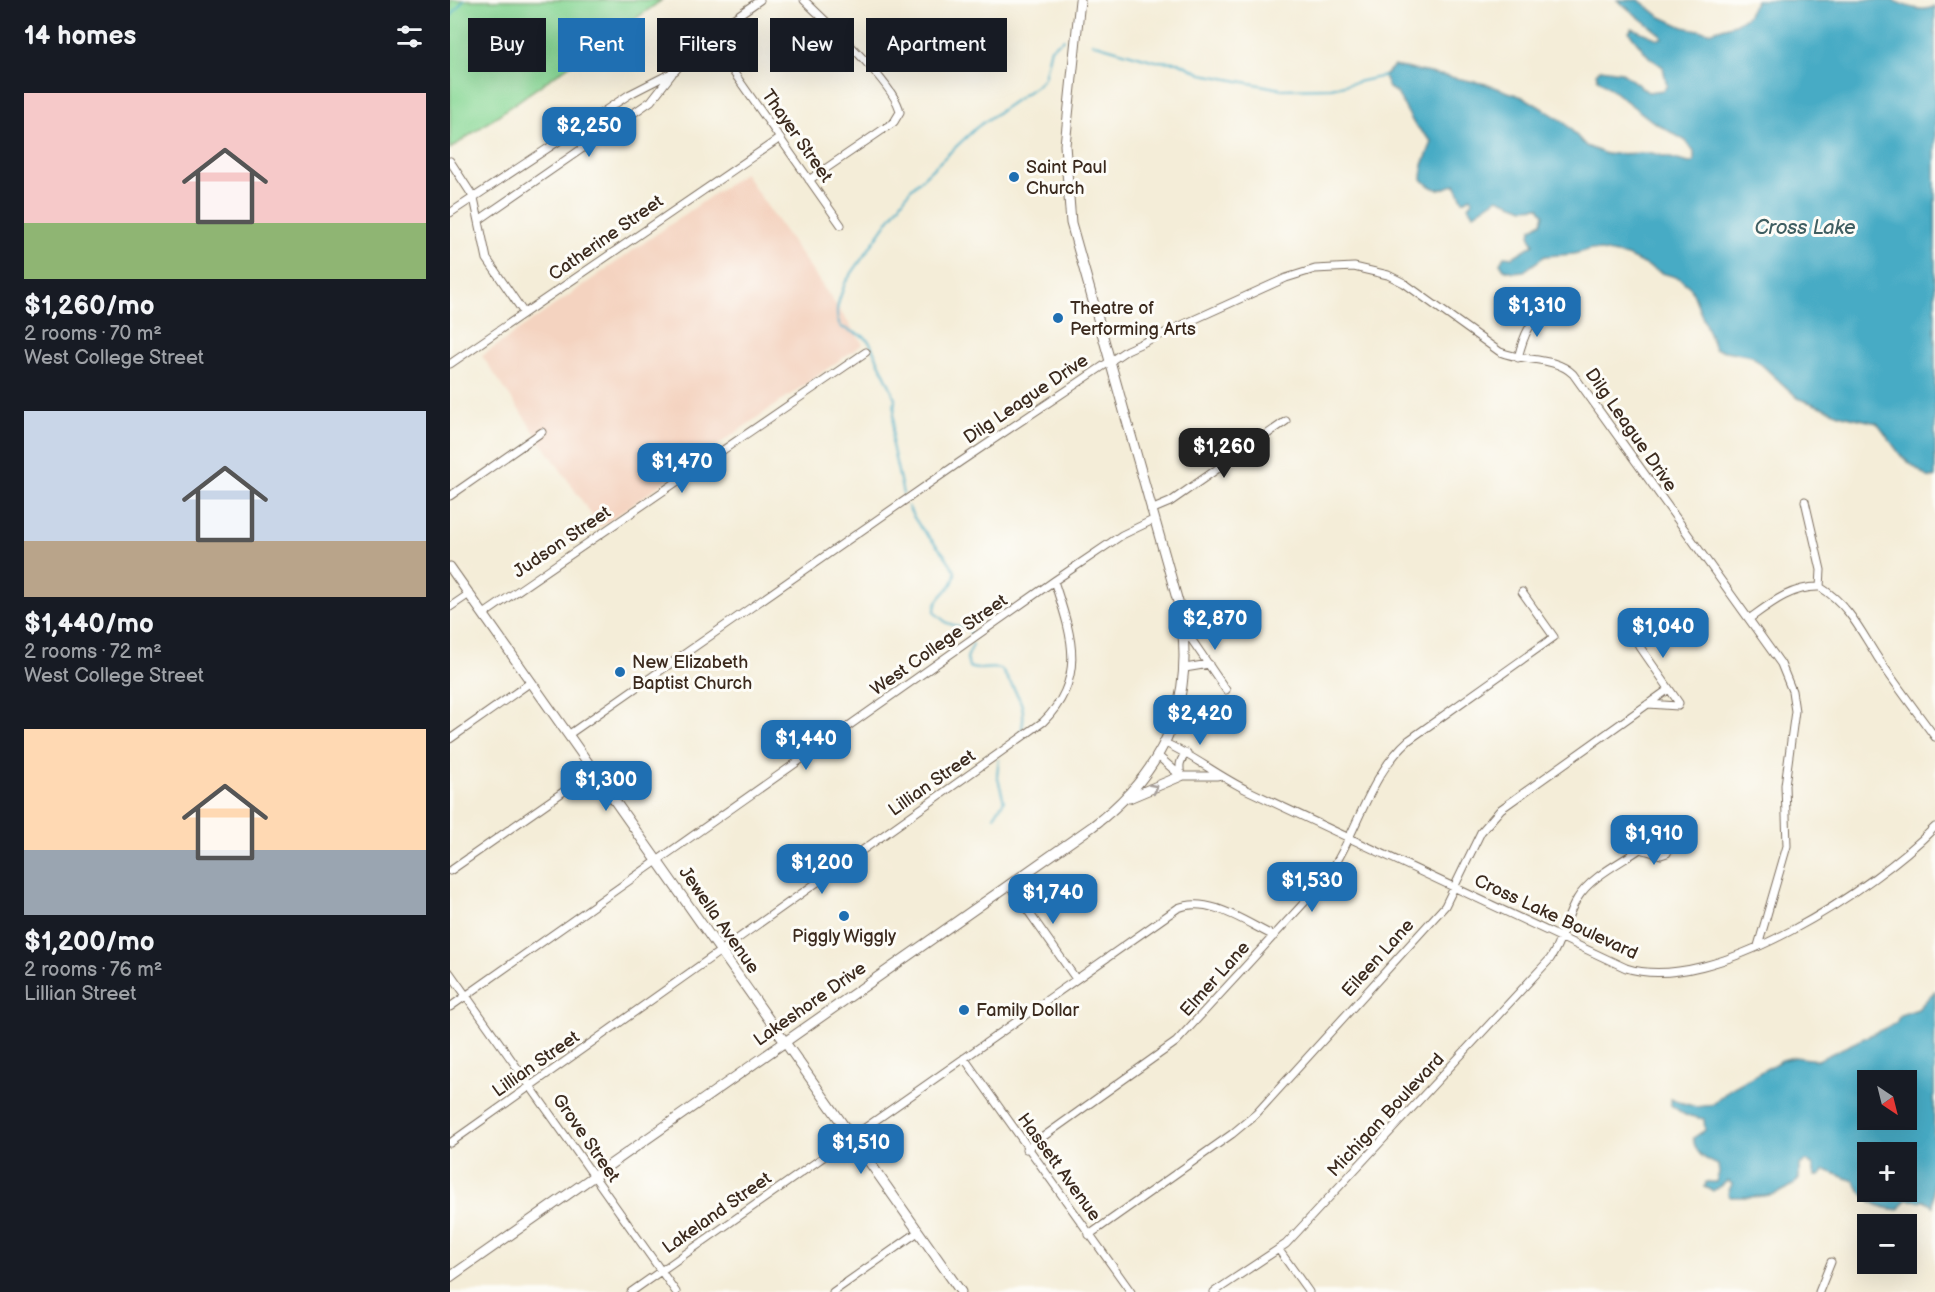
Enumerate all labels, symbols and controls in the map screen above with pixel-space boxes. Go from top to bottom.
chip: Buy [468,18,546,72]
chip: Rent [558,18,645,72]
chip: Filters [657,18,758,72]
chip: New [770,18,854,72]
chip: Apartment [866,18,1007,72]
icon: filters [393,20,426,53]
text: 14 homes [24,21,136,52]
street label: Thayer Street [757,85,837,187]
pin: $2,250 [540,107,638,158]
text: $2,250 [556,114,622,138]
icon: home [171,132,279,240]
place label: Saint Paul Church [1026,157,1107,199]
marker: Saint Paul Church [1007,170,1021,184]
street label: Catherine Street [545,191,668,285]
water label: Cross Lake [1754,216,1856,240]
pin: $1,310 [1488,287,1586,338]
text: $1,260/mo [24,291,155,322]
text: $1,310 [1508,294,1566,318]
place label: Theatre of Performing Arts [1070,298,1196,340]
marker: Theatre of Performing Arts [1051,311,1065,325]
text: 2 rooms · 70 m² [24,322,162,346]
text: West College Street [24,346,204,370]
street label: Dilg League Drive [960,349,1092,448]
street label: Dilg League Drive [1581,364,1681,496]
pin: $1,260 [1175,428,1273,479]
text: $1,260 [1193,435,1255,459]
pin: $1,470 [633,443,731,494]
icon: home [171,450,279,558]
text: $1,470 [651,450,713,474]
street label: Judson Street [509,501,615,582]
street label: West College Street [867,590,1012,700]
pin: $2,870 [1166,600,1264,651]
text: $2,870 [1182,607,1248,631]
pin: $1,040 [1614,608,1712,659]
text: $1,440/mo [24,609,154,640]
text: $1,040 [1632,615,1694,639]
text: 2 rooms · 72 m² [24,640,162,664]
place label: New Elizabeth Baptist Church [632,652,752,694]
text: West College Street [24,664,204,688]
marker: New Elizabeth Baptist Church [613,665,627,679]
pin: $2,420 [1151,695,1249,746]
text: $2,420 [1167,702,1233,726]
pin: $1,440 [757,720,855,771]
text: $1,440 [775,727,837,751]
street label: Lillian Street [885,745,980,821]
pin: $1,300 [557,761,655,812]
icon: home [171,768,279,876]
text: $1,300 [575,768,637,792]
one-way arrow [1148,783,1159,795]
pin: $1,910 [1605,815,1703,866]
text: $1,910 [1625,822,1683,846]
pin: $1,200 [773,844,871,895]
text: $1,200 [791,851,853,875]
street label: Jewella Avenue [674,862,764,978]
pin: $1,530 [1263,862,1361,913]
text: $1,530 [1281,869,1343,893]
street label: Cross Lake Boulevard [1471,870,1641,964]
pin: $1,740 [1004,874,1102,925]
text: $1,740 [1022,881,1084,905]
marker: Piggly Wiggly [837,909,851,923]
street label: Eileen Lane [1338,915,1419,1001]
place label: Piggly Wiggly [792,926,897,947]
text: $1,200/mo [24,927,155,958]
street label: Elmer Lane [1176,937,1254,1021]
street label: Lakeshore Drive [750,957,870,1051]
text: 2 rooms · 76 m² [24,958,162,982]
text: Lillian Street [24,982,136,1006]
place label: Family Dollar [976,1000,1079,1021]
marker: Family Dollar [957,1003,971,1017]
street label: Lillian Street [489,1026,584,1102]
street label: Michigan Boulevard [1323,1049,1449,1181]
north arrow [1857,1070,1917,1130]
map controls [1857,1070,1917,1274]
street label: Grove Street [548,1090,624,1187]
street label: Hassett Avenue [1013,1109,1105,1225]
pin: $1,510 [812,1124,910,1175]
text: $1,510 [832,1131,890,1155]
button: + [1857,1142,1917,1202]
street label: Lakeland Street [659,1168,776,1258]
button: − [1857,1214,1917,1274]

